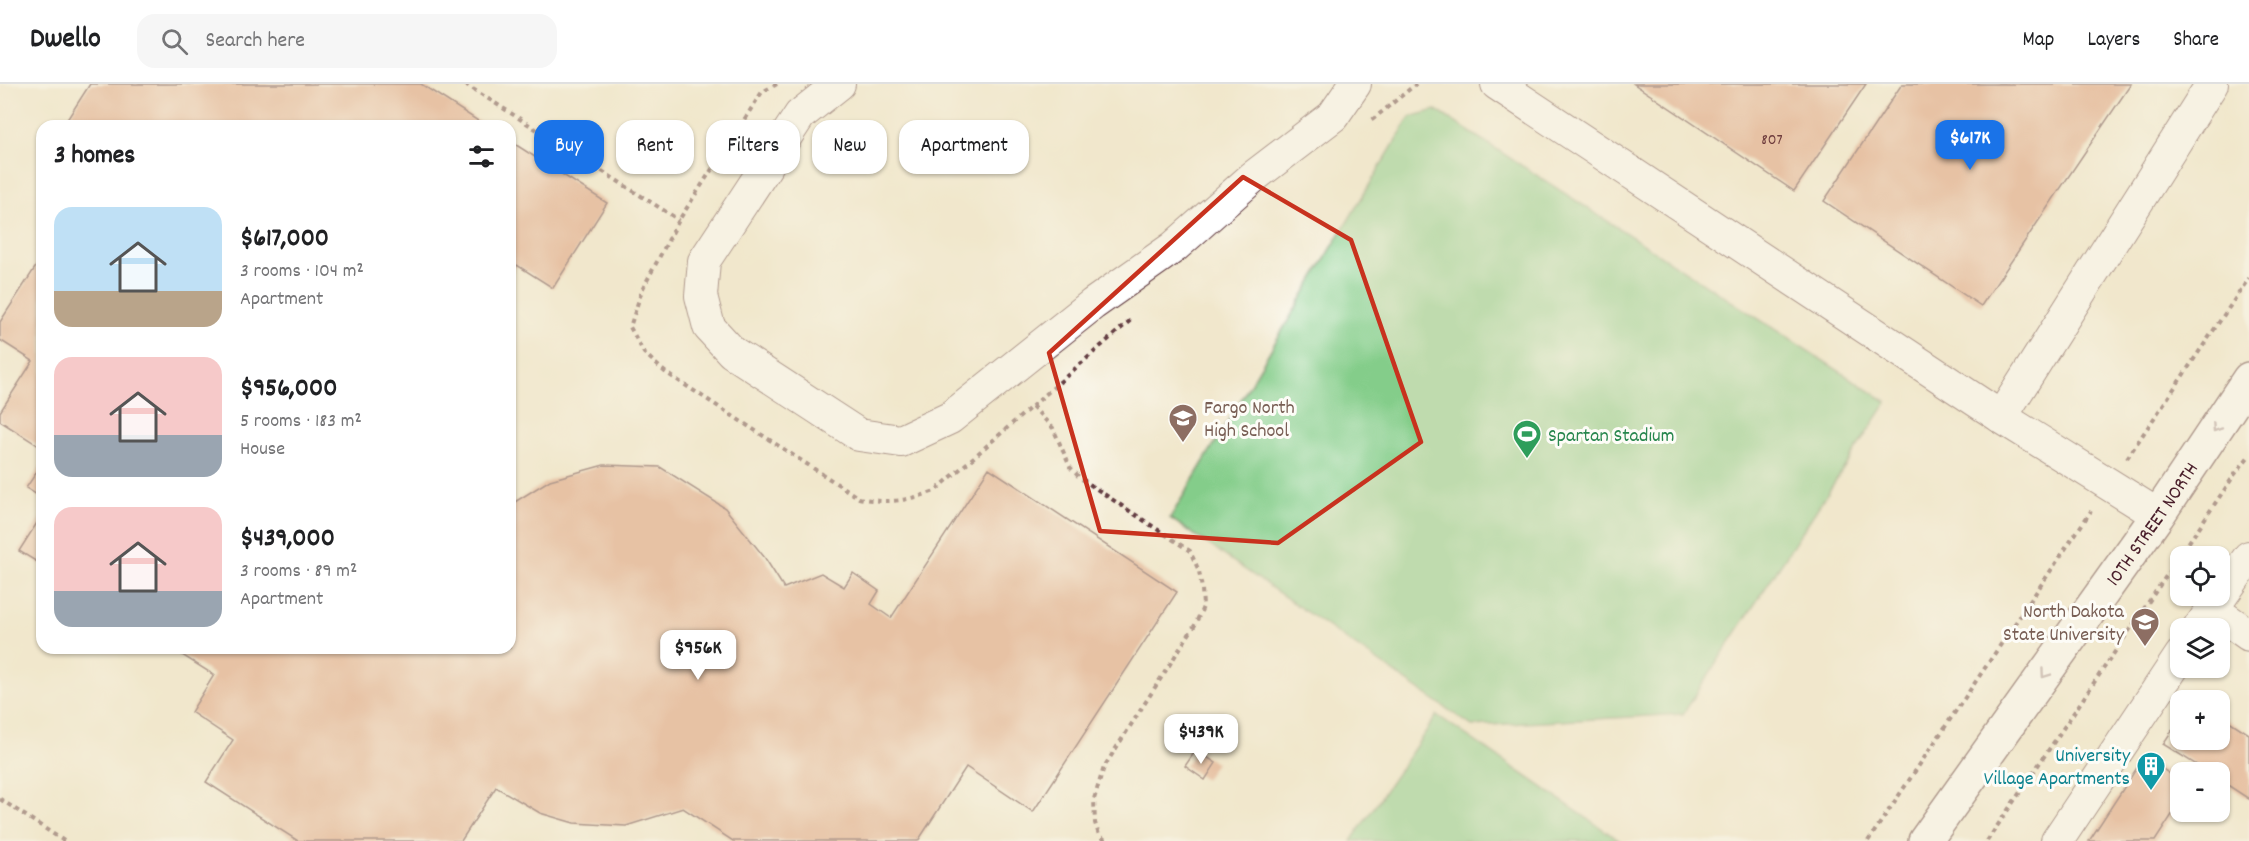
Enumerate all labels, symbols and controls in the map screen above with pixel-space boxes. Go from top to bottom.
search box [137,14,557,68]
text: Dwello [30,21,101,61]
icon: search [158,25,191,58]
text: Search here [206,26,305,57]
text: Map [2023,26,2054,56]
text: Layers [2087,26,2140,56]
text: Share [2173,26,2219,56]
chip: Buy [534,120,604,174]
chip: Rent [616,120,694,174]
chip: Filters [706,120,800,174]
chip: New [812,120,887,174]
chip: Apartment [899,120,1029,174]
pin: $617K [1928,120,2012,171]
text: $617K [1949,125,1991,153]
house number: 807 [1761,129,1783,152]
text: 3 homes [54,138,135,175]
icon: filters [465,140,498,173]
text: $617,000 [240,221,329,258]
icon: home [102,231,174,303]
text: 3 rooms · 104 m² [240,258,364,286]
text: Apartment [240,286,323,314]
text: $956,000 [240,371,337,408]
icon: home [102,381,174,453]
place label: Fargo North High School [1204,395,1295,446]
school or university icon: Fargo North High School [1167,402,1199,444]
text: 5 rooms · 183 m² [240,408,362,436]
sports icon: Spartan Stadium [1511,418,1543,460]
one-way arrow [2212,422,2224,432]
place label: Spartan Stadium [1548,423,1674,451]
text: House [240,436,285,464]
street label: 10TH STREET NORTH [2101,458,2206,593]
text: $439,000 [240,521,335,558]
icon: home [102,531,174,603]
map controls [2170,546,2230,822]
button: locate [2170,546,2230,606]
text: 3 rooms · 89 m² [240,558,357,586]
text: Apartment [240,586,323,614]
place label: North Dakota State University [2003,599,2125,650]
school or university icon: North Dakota State University [2129,606,2161,648]
button: layers [2170,618,2230,678]
pin: $956K [656,630,740,681]
text: $956K [674,635,722,663]
one-way arrow [2041,667,2052,678]
button: + [2170,690,2230,750]
pin: $439K [1159,714,1243,765]
text: $439K [1178,719,1224,747]
place label: University Village Apartments [1984,743,2131,794]
building icon: University Village Apartments [2135,750,2167,792]
button: − [2170,762,2230,822]

